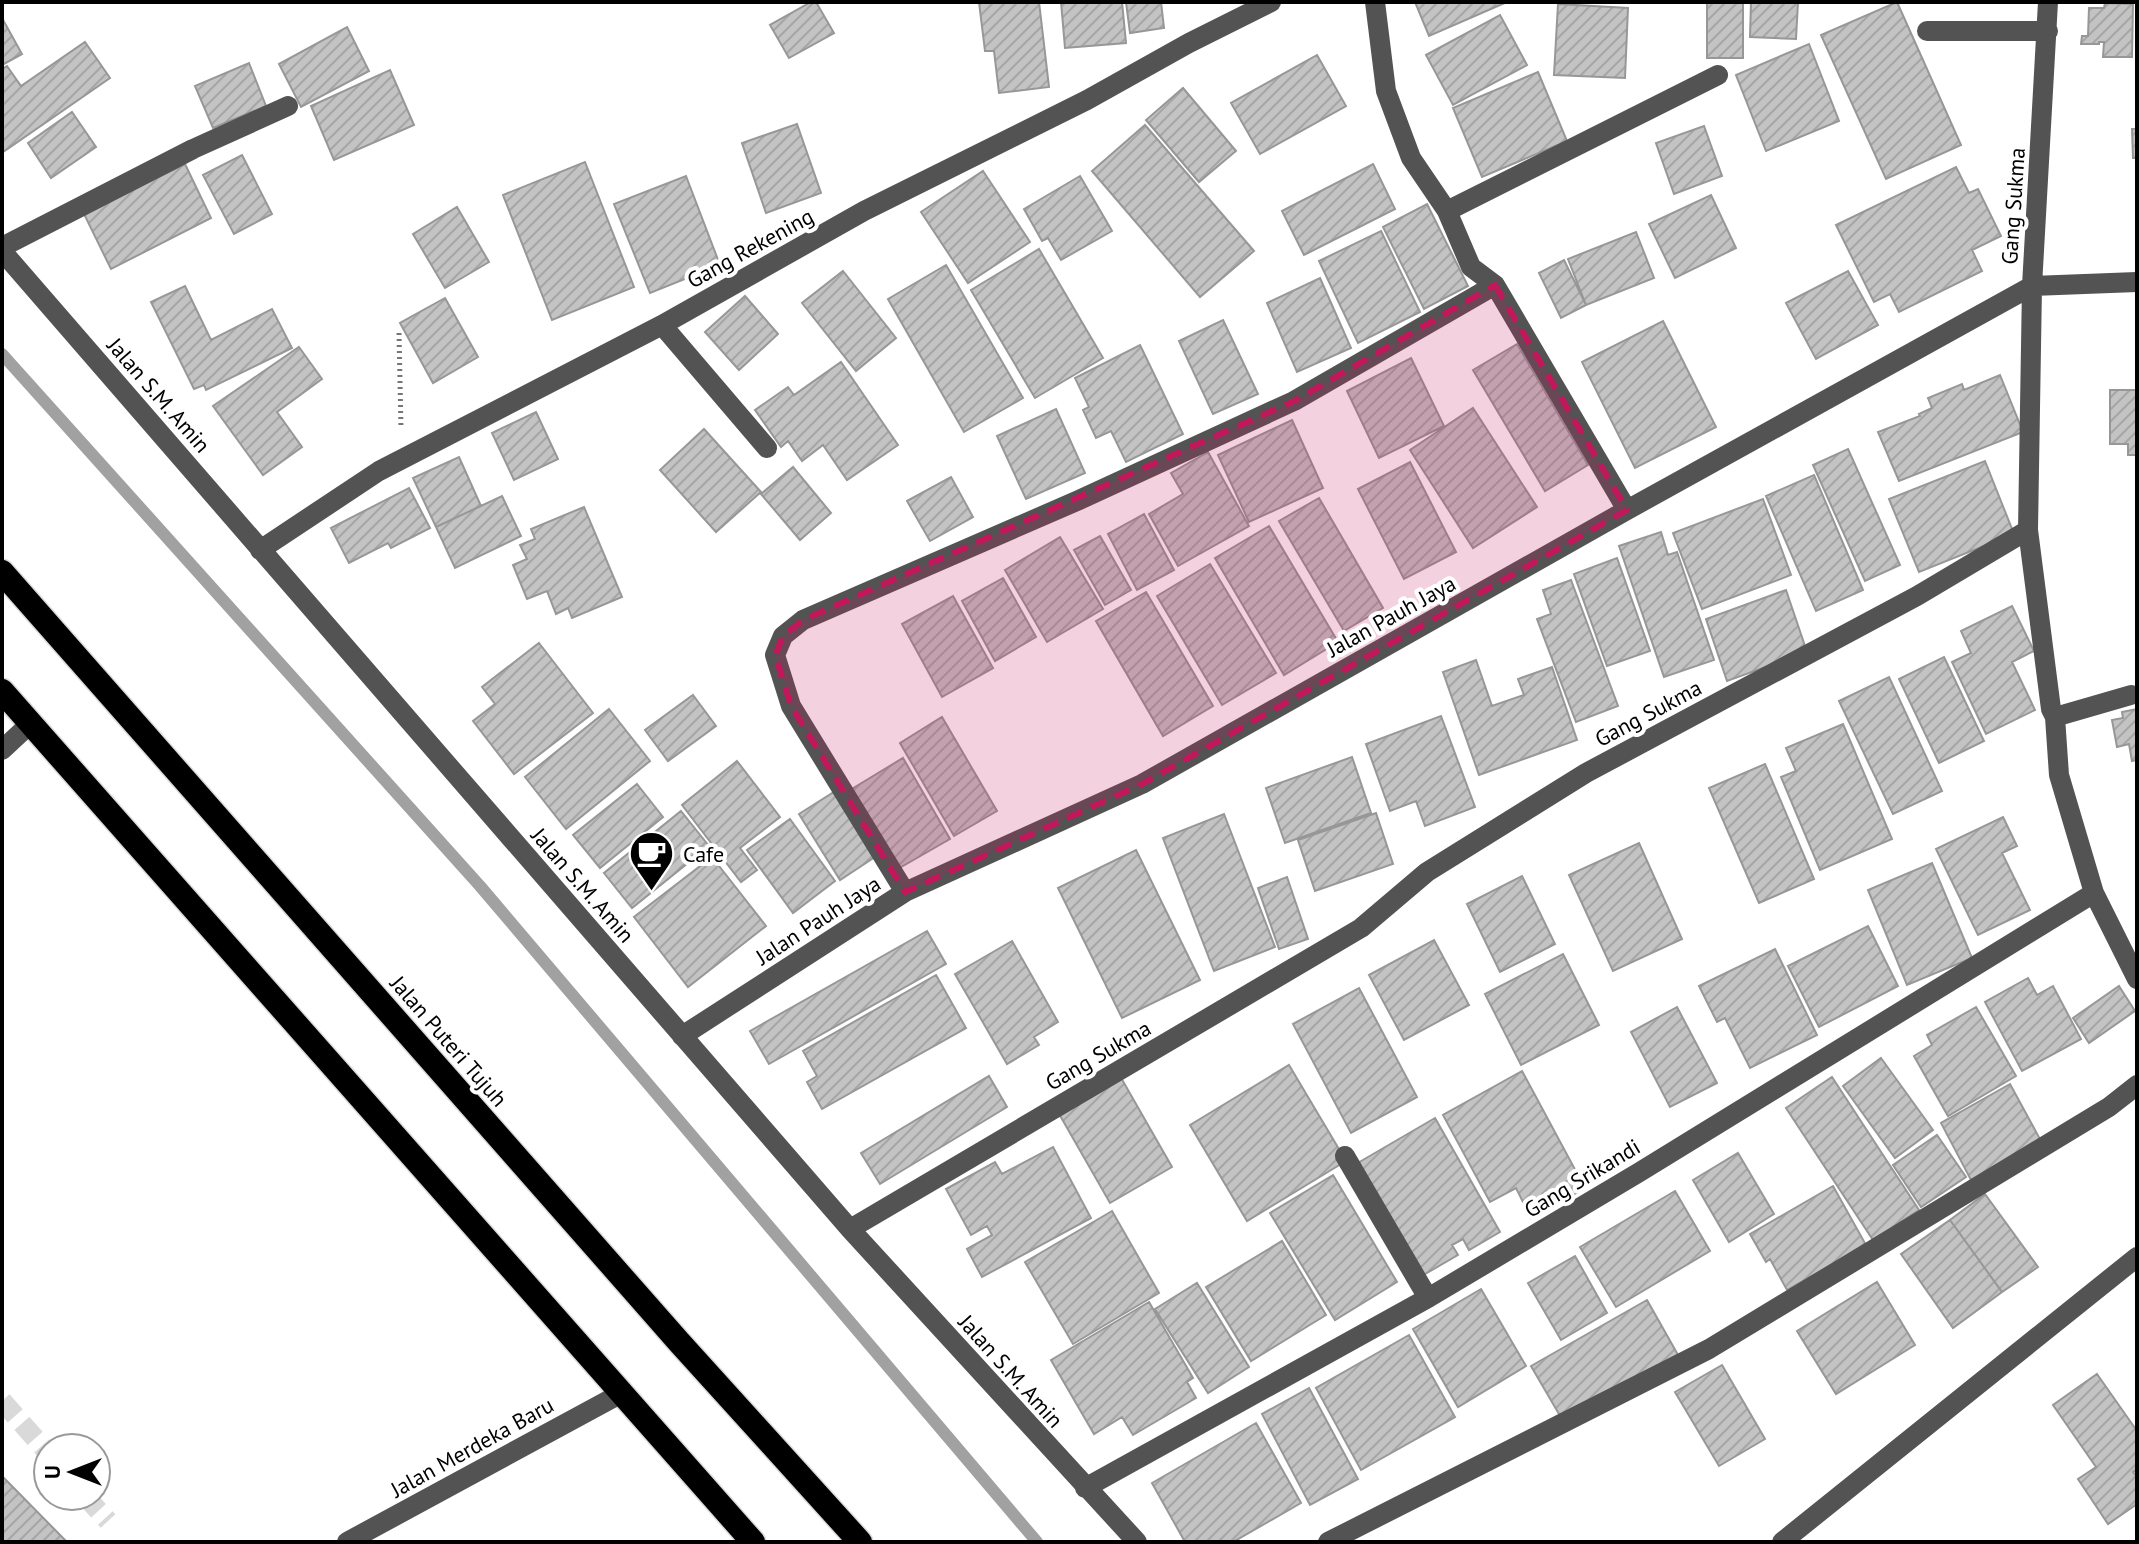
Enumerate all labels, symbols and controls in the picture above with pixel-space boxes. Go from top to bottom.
street label: Gang Sukma [1995,147,2031,265]
street label: Gang Rekening [682,202,818,294]
street label: Jalan S.M. Amin [101,331,217,458]
street label: Jalan Pauh Jaya [1321,569,1460,663]
street label: Gang Sukma [1590,673,1706,753]
street label: Jalan S.M. Amin [525,821,641,948]
cafe icon: Cafe [628,830,676,893]
place label: Cafe [683,840,724,868]
street label: Jalan Pauh Jaya [749,869,886,971]
street label: Jalan Puteri Tujuh [384,969,514,1112]
street label: Gang Sukma [1040,1014,1156,1096]
street label: Gang Srikandi [1519,1132,1645,1224]
street label: Jalan S.M. Amin [952,1308,1069,1434]
street label: Jalan Merdeka Baru [385,1391,558,1504]
north arrow [32,1432,112,1512]
text: U [38,1465,66,1479]

